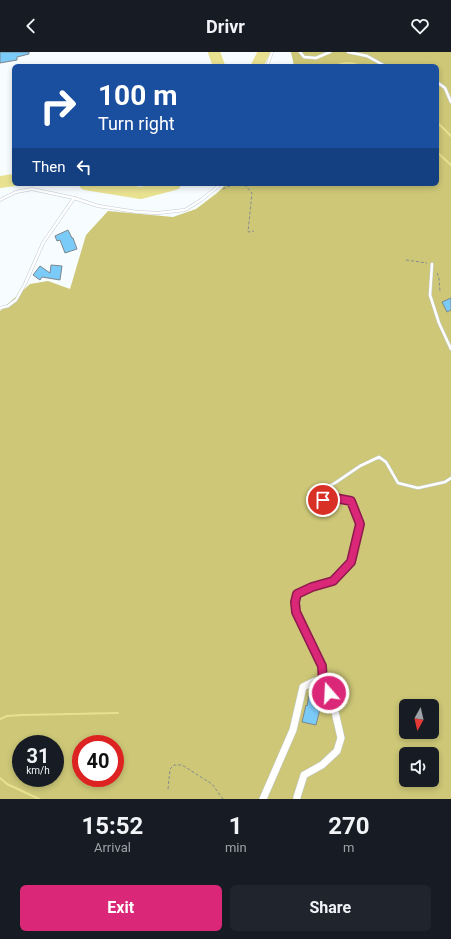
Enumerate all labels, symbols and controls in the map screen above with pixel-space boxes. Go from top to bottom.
icon: back [20,15,42,37]
icon: heart [409,15,431,37]
text: Drivr [206,16,245,37]
text: 100 m [98,79,177,112]
icon: right [32,80,84,132]
text: Turn right [98,113,175,134]
icon: left [73,156,95,178]
text: Then [32,158,65,176]
pin [306,483,340,517]
icon: arrive [312,489,334,511]
position arrow [308,672,350,714]
north arrow [399,699,439,739]
map controls [399,699,439,787]
speed limit sign: 40 [72,735,124,787]
text: 31 [27,744,49,768]
button: sound [399,747,439,787]
text: km/h [26,765,50,776]
text: 15:52 [82,812,143,840]
text: 1 [229,812,243,840]
text: 270 [328,812,369,840]
text: Arrival [94,840,131,855]
text: min [225,840,247,855]
text: m [343,840,355,855]
button: Exit [20,885,222,931]
button: Share [230,885,431,931]

